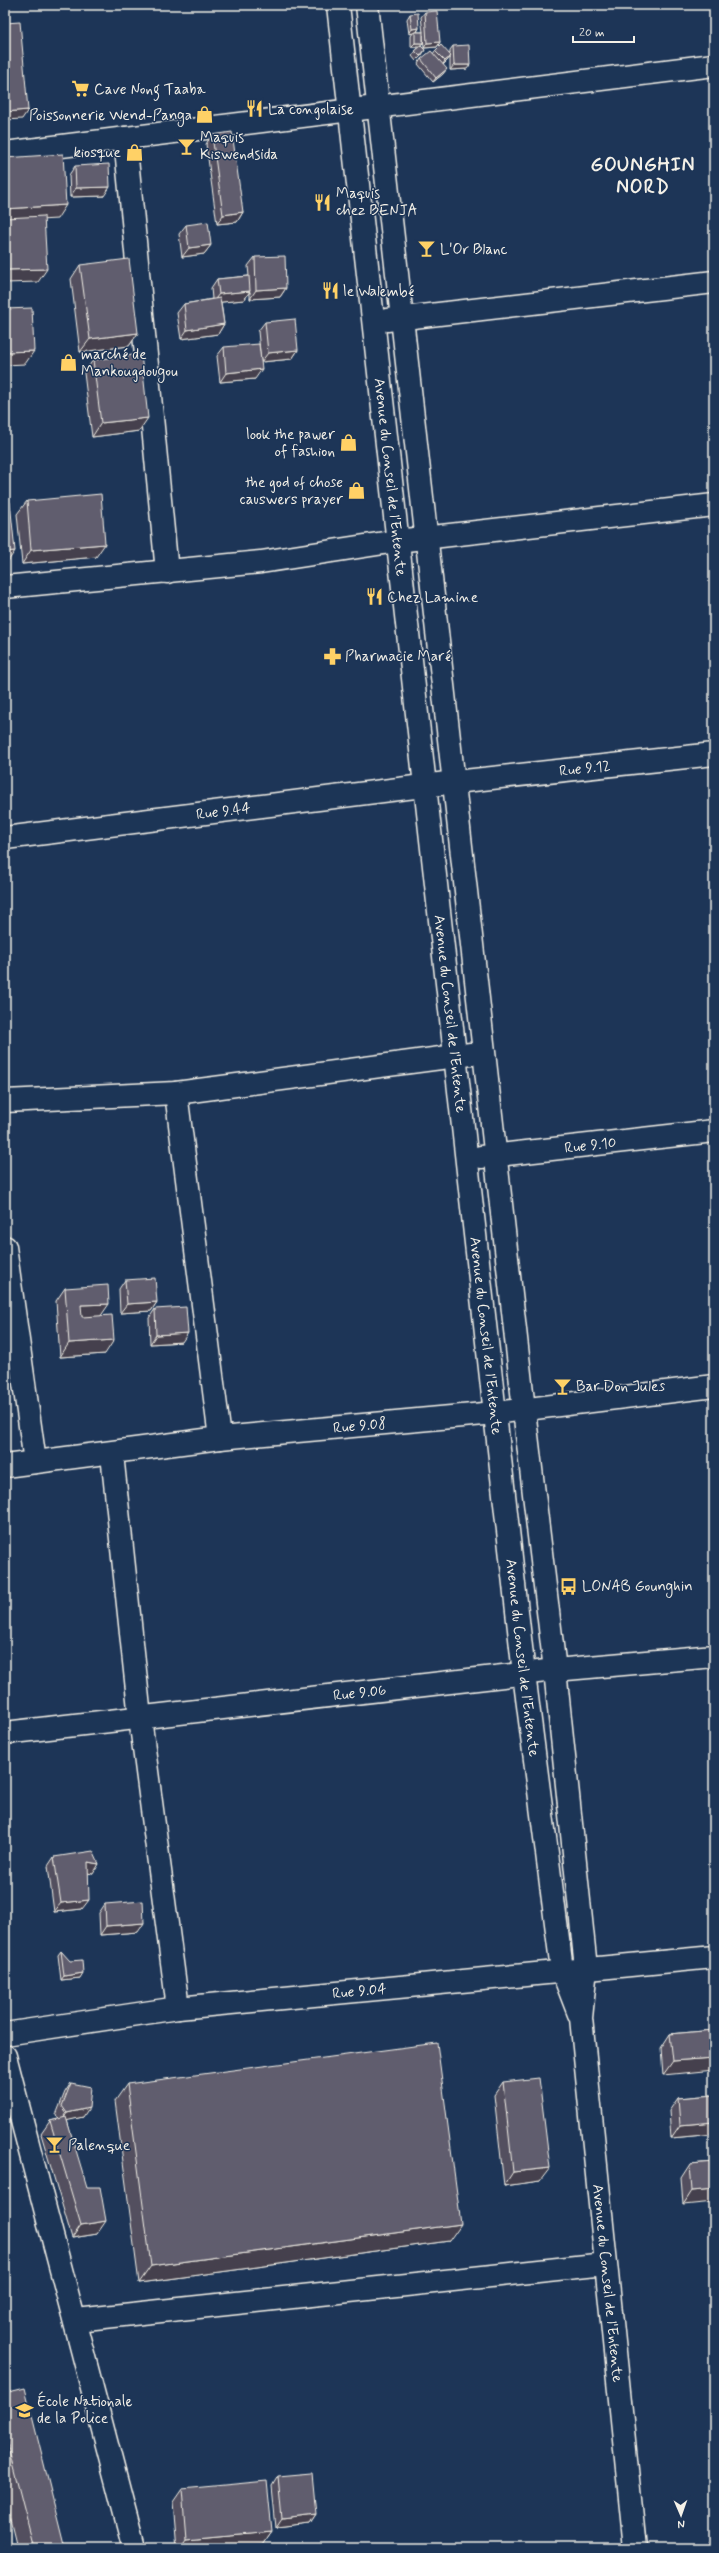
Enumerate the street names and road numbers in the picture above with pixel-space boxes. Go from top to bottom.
street label: Avenue du Conseil de l'Entente [369,377,411,577]
street label: Rue 9.12 [558,756,612,782]
street label: Rue 9.44 [195,799,252,825]
street label: Avenue du Conseil de l'Entente [428,914,470,1114]
street label: Rue 9.10 [563,1133,617,1159]
street label: Avenue du Conseil de l'Entente [464,1236,506,1436]
street label: Rue 9.08 [332,1414,387,1439]
street label: Avenue du Conseil de l'Entente [500,1558,544,1758]
street label: Rue 9.06 [332,1680,388,1706]
street label: Rue 9.04 [331,1979,387,2004]
street label: Avenue du Conseil de l'Entente [587,2183,627,2383]

